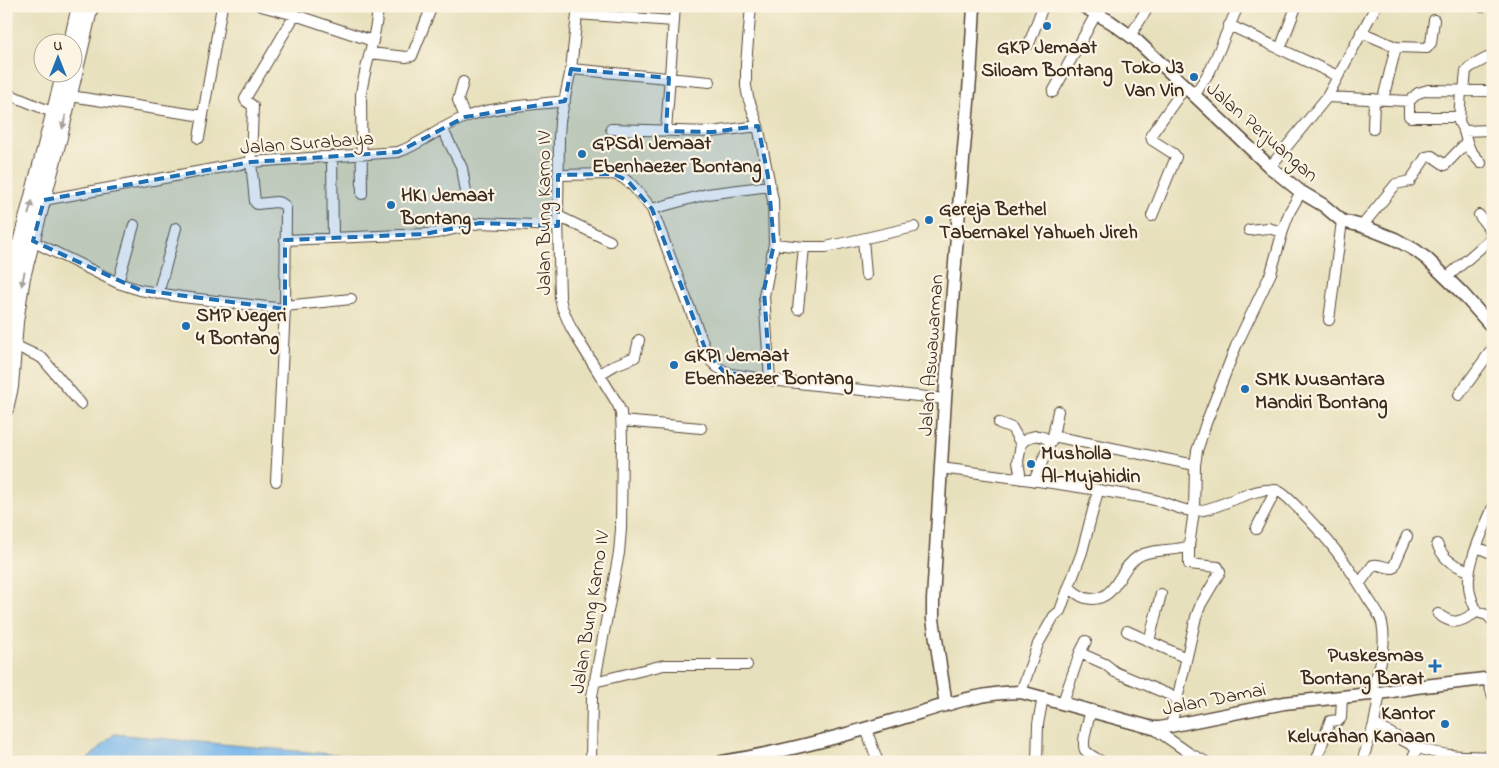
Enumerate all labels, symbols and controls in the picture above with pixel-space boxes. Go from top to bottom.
marker: GKP Jemaat Siloam Bontang [1041,20,1053,32]
north arrow [32,32,82,82]
place label: GKP Jemaat Siloam Bontang [981,34,1113,87]
text: U [54,36,63,57]
place label: Toko J3 Van Vin [1121,54,1184,106]
marker: Toko J3 Van Vin [1188,71,1200,83]
street label: Jalan Perjuangan [1198,76,1324,191]
one-way arrow [60,114,68,129]
street label: Jalan Surabaya [239,125,375,164]
street label: Jalan Bung Karno IV [531,130,561,295]
place label: GPSdI Jemaat Ebenhaezer Bontang [592,130,761,183]
marker: GPSdI Jemaat Ebenhaezer Bontang [576,148,588,160]
place label: HKI Jemaat Bontang [400,182,495,235]
place label: Gereja Bethel Tabernakel Yahweh Jireh [939,196,1138,248]
marker: HKI Jemaat Bontang [385,199,397,211]
one-way arrow [26,200,34,215]
marker: Gereja Bethel Tabernakel Yahweh Jireh [923,214,935,226]
one-way arrow [19,272,27,287]
street label: Jalan Aswawarman [912,273,953,437]
place label: SMP Negeri 4 Bontang [196,302,287,355]
marker: SMP Negeri 4 Bontang [180,320,192,332]
place label: GKPI Jemaat Ebenhaezer Bontang [684,342,853,395]
marker: GKPI Jemaat Ebenhaezer Bontang [668,359,680,371]
place label: SMK Nusantara Mandiri Bontang [1255,366,1388,419]
marker: SMK Nusantara Mandiri Bontang [1239,383,1251,395]
place label: Musholla Al-Mujahidin [1041,440,1140,492]
marker: Musholla Al-Mujahidin [1025,458,1037,470]
street label: Jalan Bung Karno IV [564,528,620,696]
place label: Puskesmas Bontang Barat [1300,642,1424,695]
marker: Puskesmas Bontang Barat [1428,659,1442,673]
street label: Jalan Damai [1160,676,1269,725]
place label: Kantor Kelurahan Kanaan [1288,700,1436,752]
marker: Kantor Kelurahan Kanaan [1439,718,1451,730]

